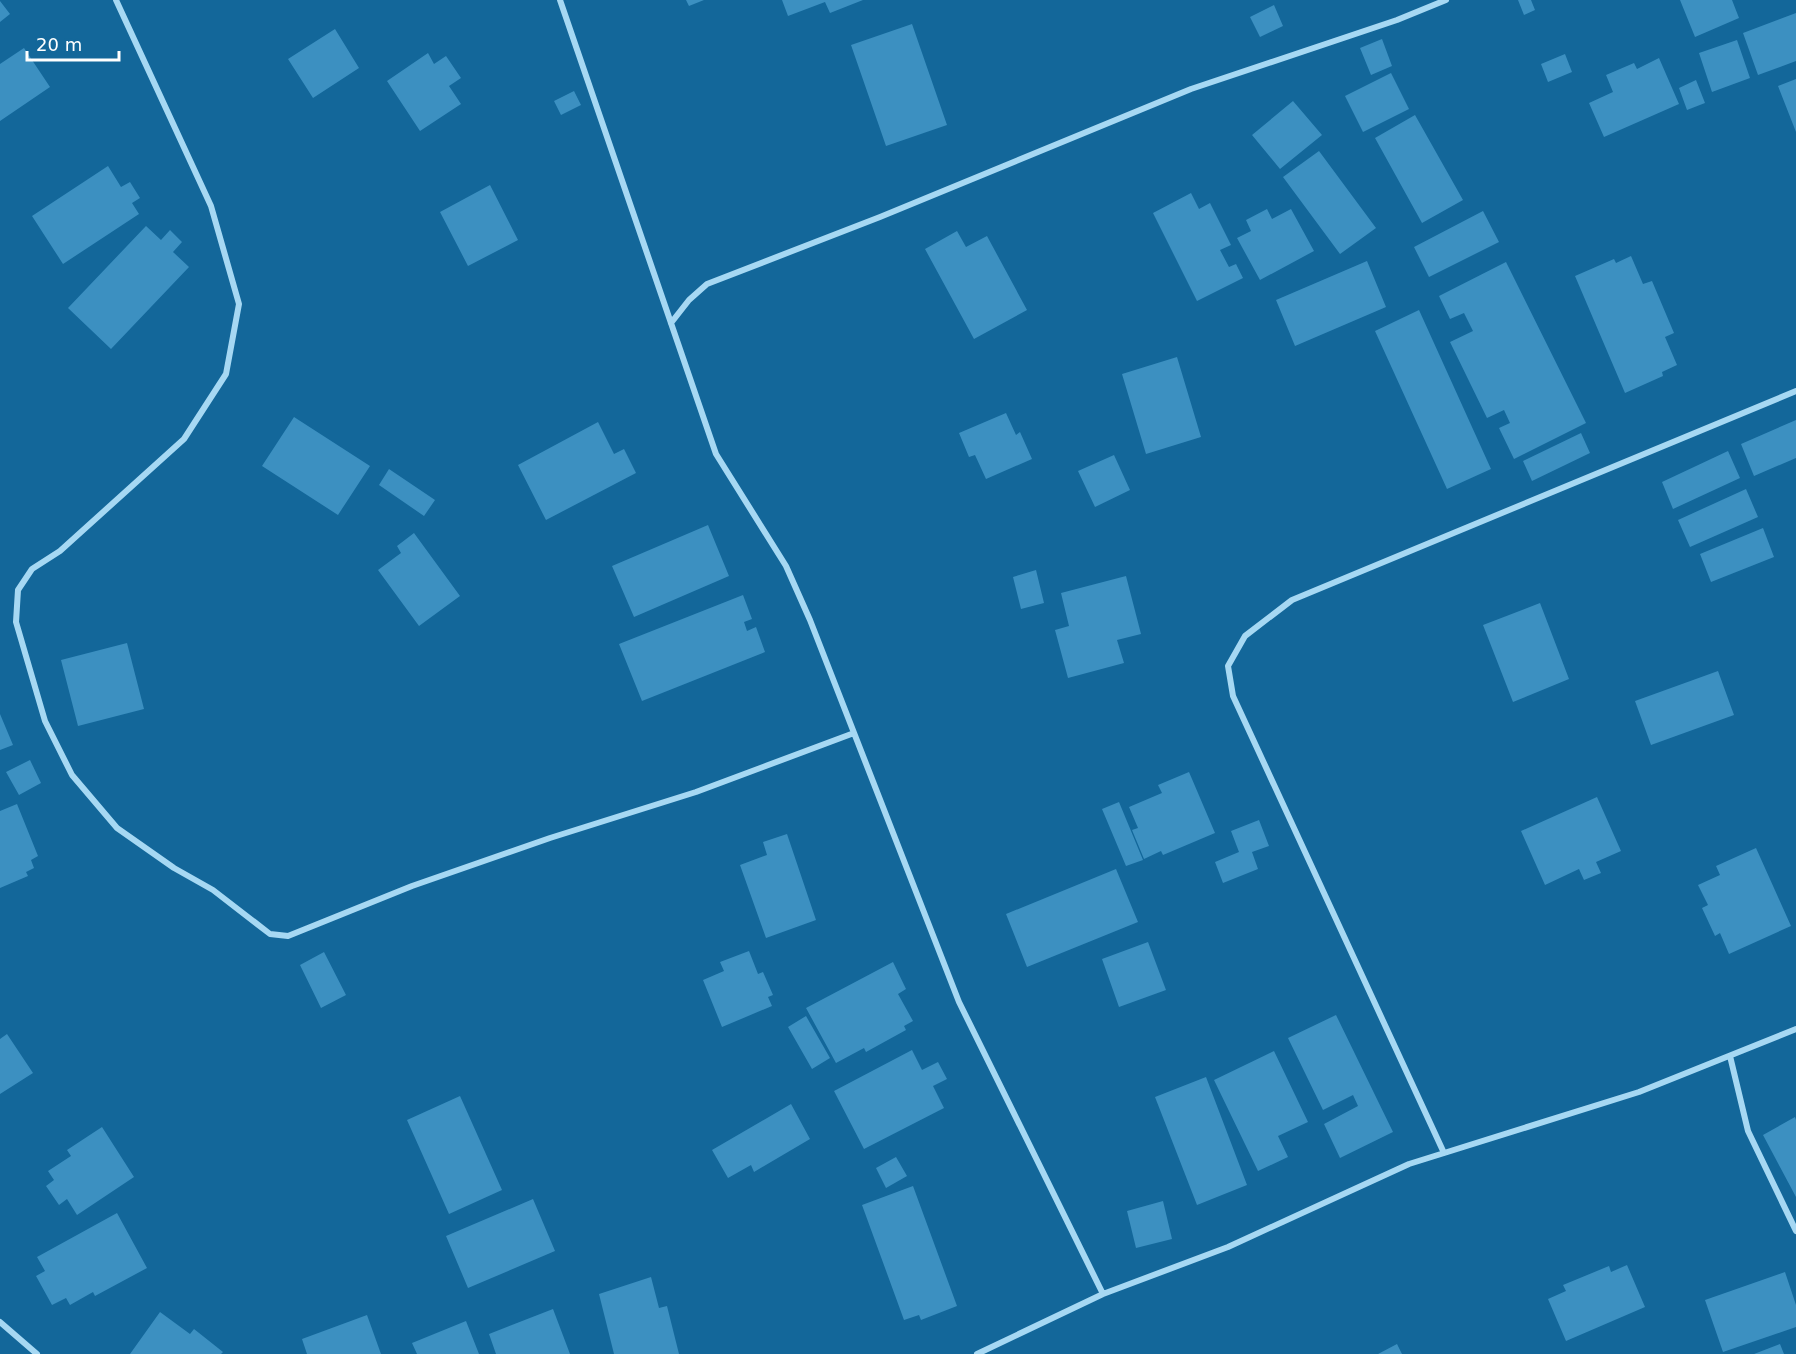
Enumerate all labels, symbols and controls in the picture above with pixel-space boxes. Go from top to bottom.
scale bar [27,24,118,62]
text: 20 m [36,34,82,55]

